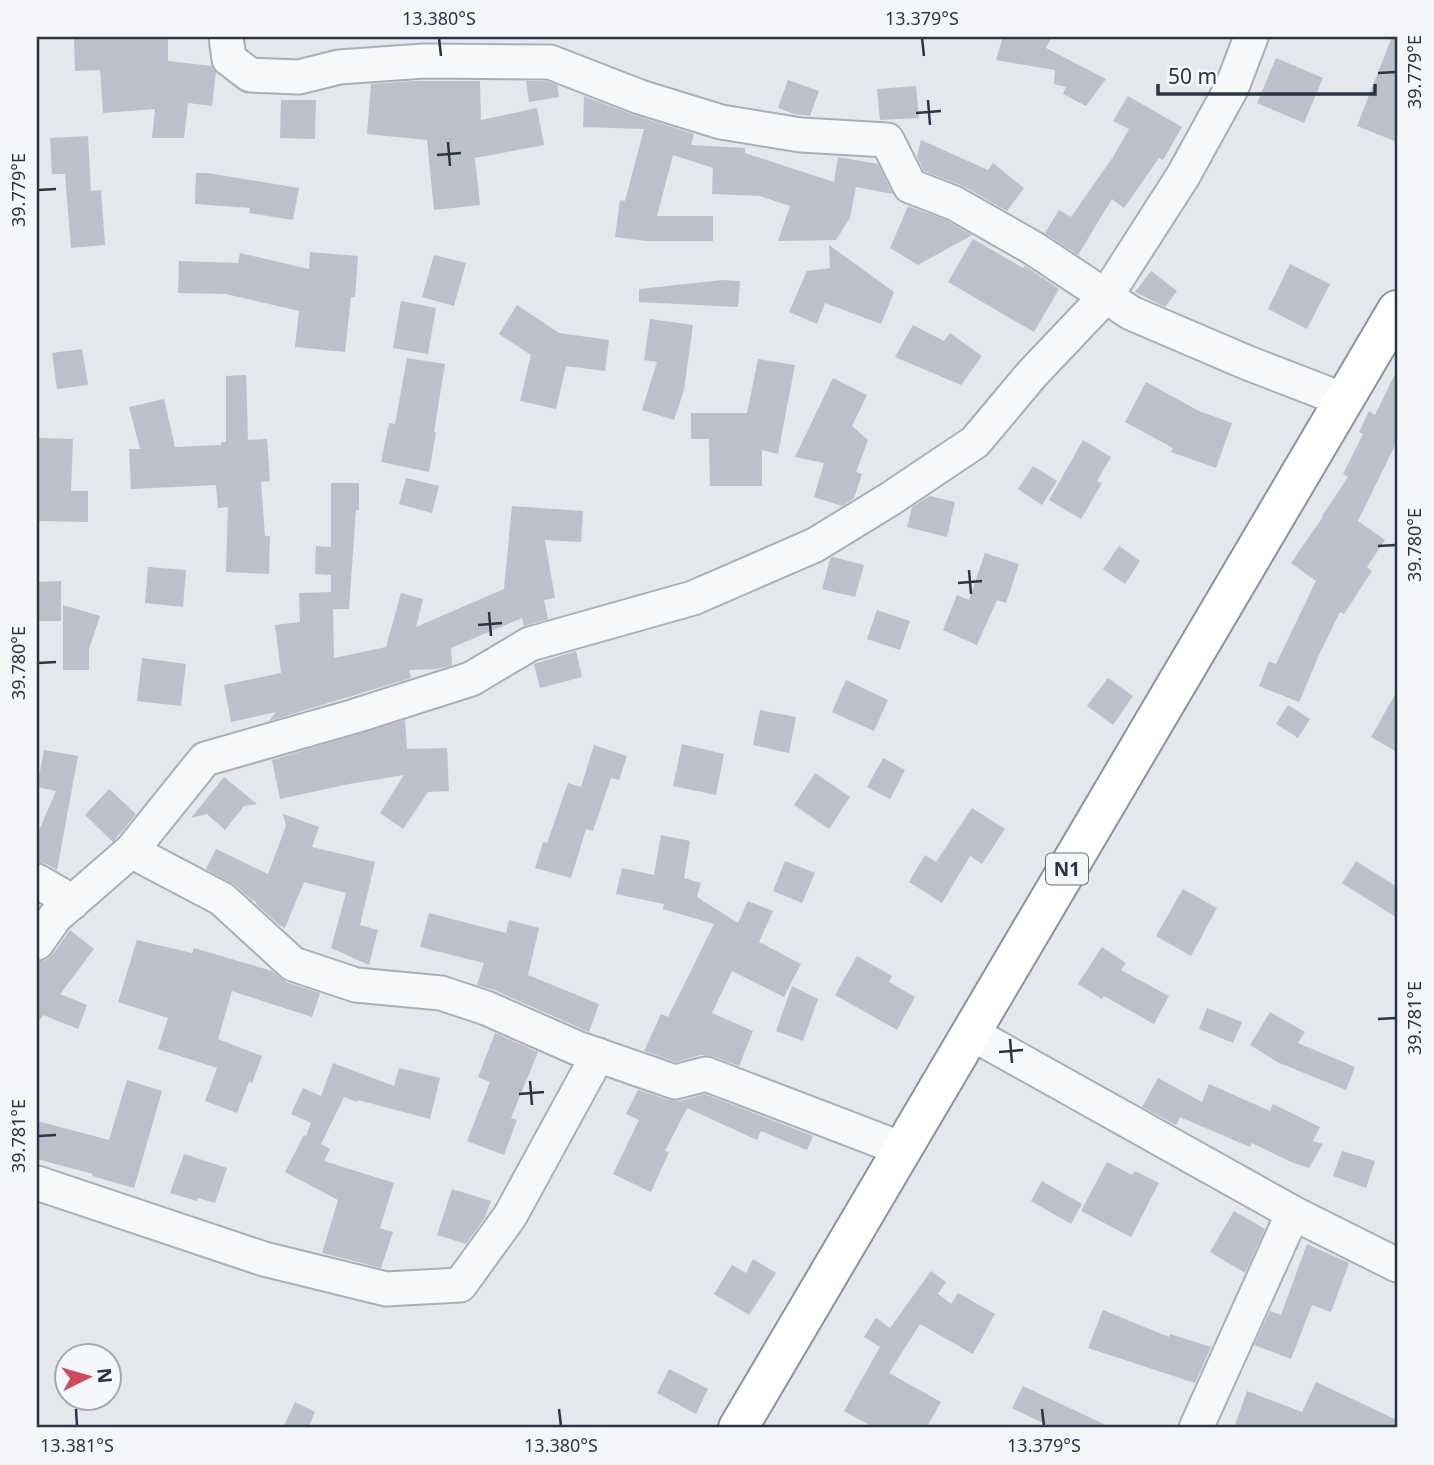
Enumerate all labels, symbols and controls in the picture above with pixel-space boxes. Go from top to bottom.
text: 13.380°S [402,6,476,30]
text: 13.379°S [885,6,959,30]
text: 39.779°E [1402,35,1426,109]
scale bar [1158,52,1374,96]
text: 50 m [1168,62,1217,90]
text: 39.779°E [6,153,30,227]
text: 39.780°E [1402,508,1426,582]
text: 39.780°E [6,626,30,700]
road number: N1 [1046,854,1088,884]
text: 39.781°E [1402,981,1426,1055]
text: 39.781°E [6,1099,30,1173]
north arrow [52,1342,122,1412]
text: N [91,1367,119,1384]
text: 13.381°S [40,1433,114,1457]
text: 13.380°S [524,1433,598,1457]
text: 13.379°S [1007,1433,1081,1457]

